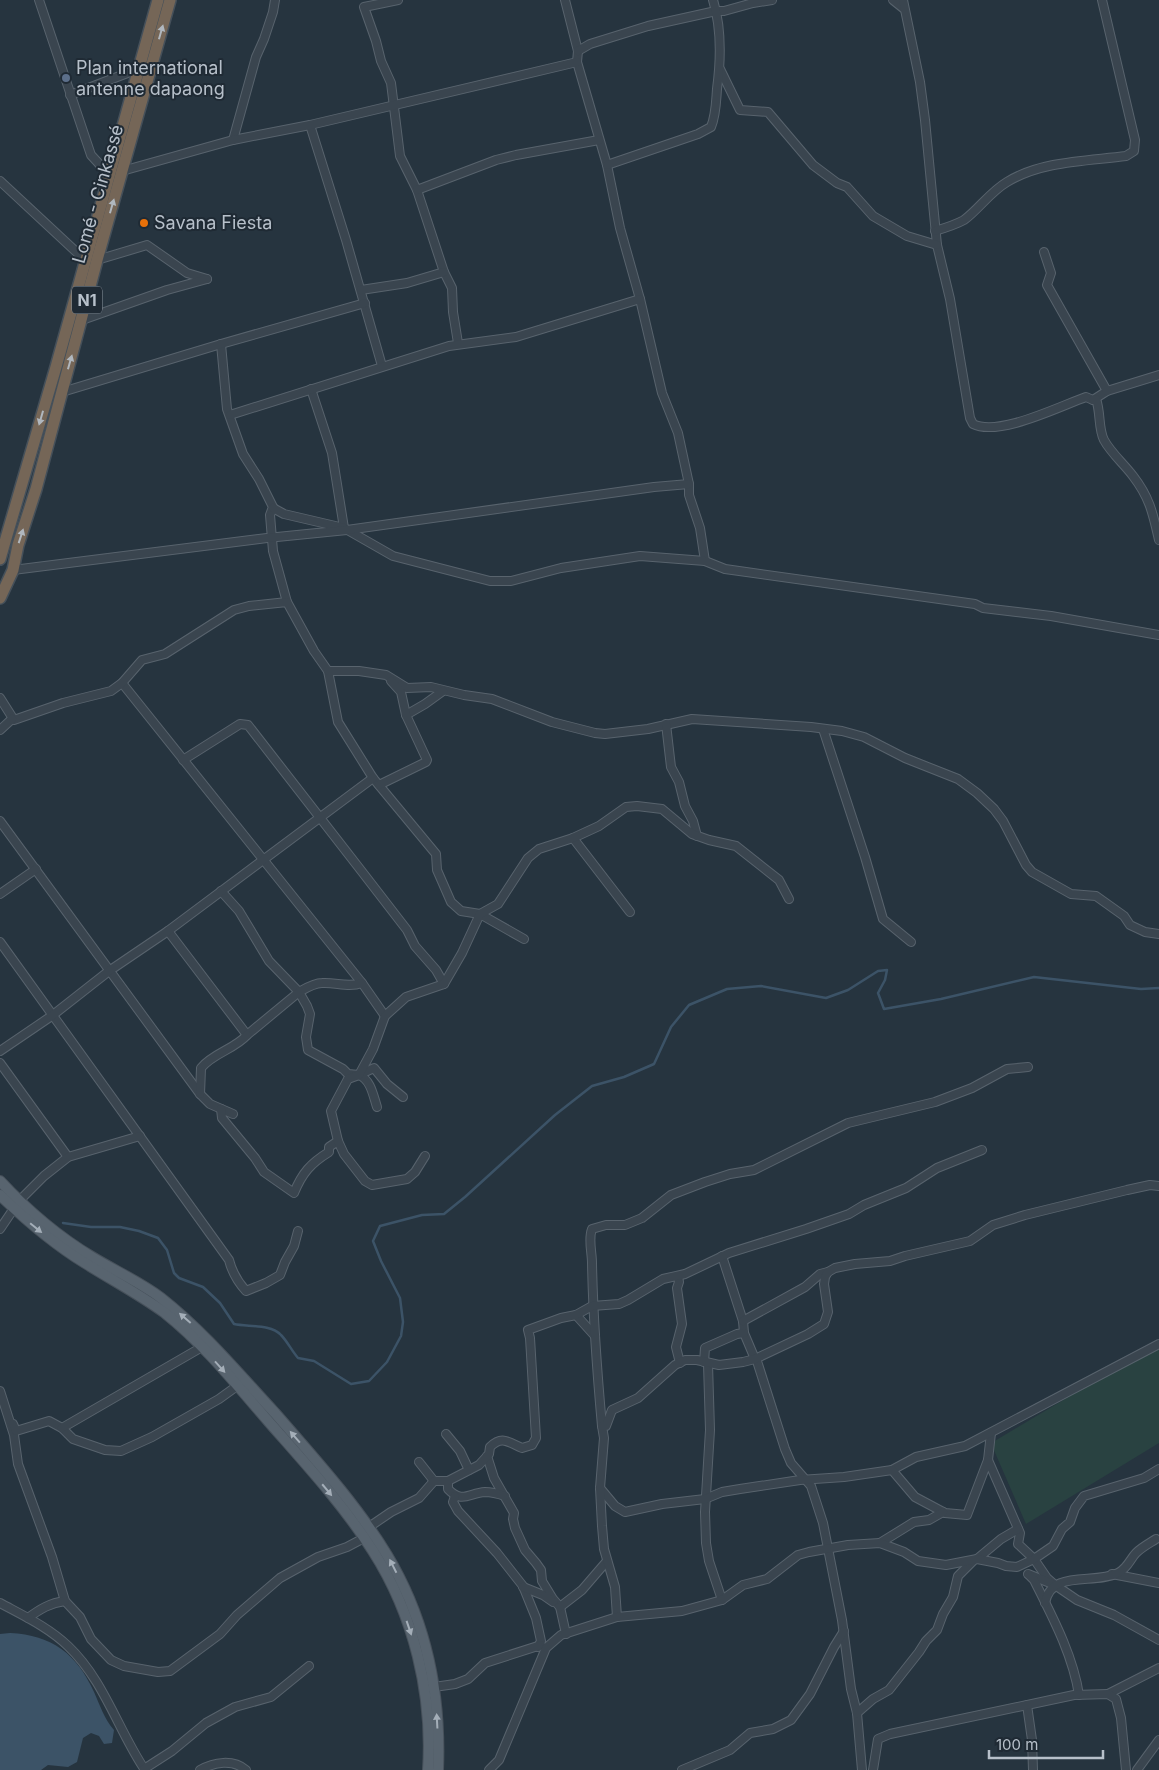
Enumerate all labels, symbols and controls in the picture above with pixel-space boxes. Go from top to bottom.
one-way arrow [157,25,165,40]
place label: Plan international antenne dapaong [76,57,225,99]
marker: Plan international antenne dapaong [60,72,72,84]
street label: Lomé - Cinkassé [68,122,127,266]
one-way arrow [109,198,117,213]
place label: Savana Fiesta [154,212,272,233]
marker: Savana Fiesta [138,217,150,229]
road number: N1 [72,286,102,314]
one-way arrow [66,355,74,370]
one-way arrow [37,410,45,425]
one-way arrow [18,528,25,543]
one-way arrow [29,1222,42,1233]
one-way arrow [179,1312,192,1323]
one-way arrow [214,1361,226,1373]
one-way arrow [290,1431,301,1443]
one-way arrow [321,1483,333,1495]
one-way arrow [389,1559,397,1574]
one-way arrow [406,1621,413,1636]
one-way arrow [433,1713,441,1729]
scale bar [989,1728,1103,1760]
text: 100 m [996,1735,1038,1754]

